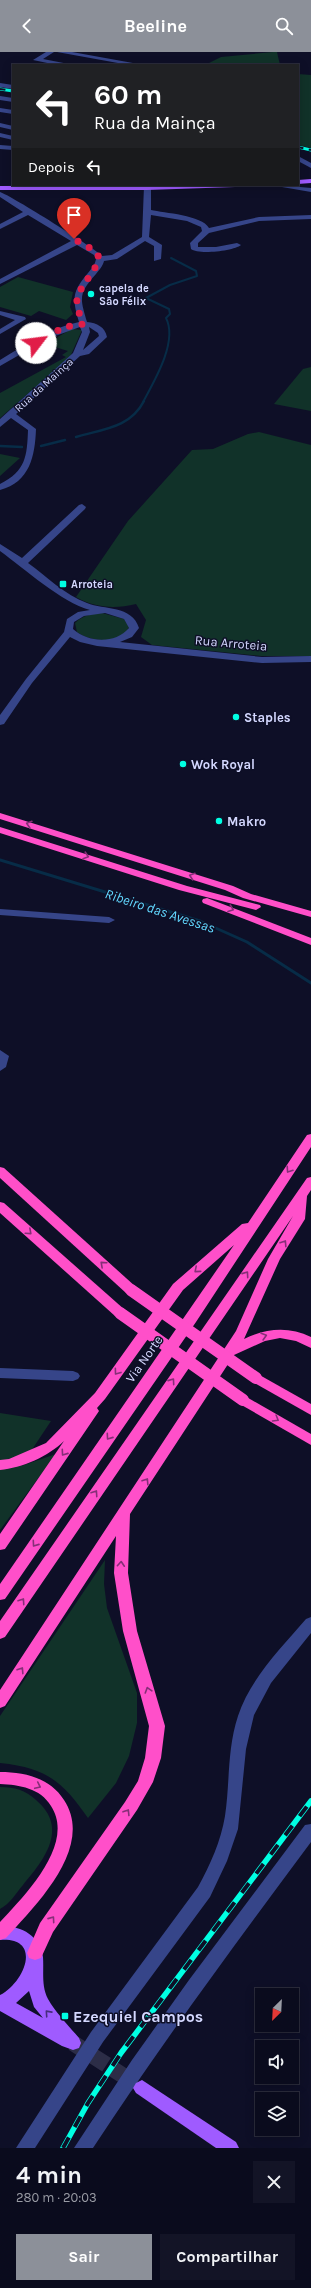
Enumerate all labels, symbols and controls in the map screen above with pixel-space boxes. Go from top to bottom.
icon: back [16,15,38,37]
text: Beeline [124,15,187,37]
icon: search [273,15,295,37]
text: 60 m [94,78,162,111]
icon: left [28,80,80,132]
text: Rua da Mainça [94,112,216,134]
icon: left [83,156,105,178]
text: Depois [28,158,75,176]
pin [57,198,91,239]
icon: arrive [63,204,85,226]
place label: capela de São Félix [99,282,149,308]
marker: capela de São Félix [86,289,96,299]
position arrow [15,322,57,364]
street label: Rua da Mainça [12,355,76,415]
place label: Arroteia [71,578,113,591]
marker: Arroteia [58,579,68,589]
street label: Rua Arroteia [194,632,268,654]
place label: Staples [244,710,291,725]
marker: Staples [231,712,241,722]
place label: Wok Royal [191,757,255,772]
marker: Wok Royal [178,759,188,769]
place label: Makro [227,814,266,829]
marker: Makro [214,816,224,826]
one-way arrow [26,820,33,829]
one-way arrow [82,852,89,860]
one-way arrow [189,872,196,881]
water label: Ribeiro das Avessas [103,885,217,937]
one-way arrow [227,904,234,913]
one-way arrow [287,1166,294,1173]
one-way arrow [24,1227,32,1235]
one-way arrow [279,1240,287,1247]
one-way arrow [100,1261,107,1268]
one-way arrow [194,1266,201,1273]
one-way arrow [241,1271,249,1278]
street label: Via Norte [122,1332,166,1385]
one-way arrow [260,1332,267,1341]
one-way arrow [115,1368,122,1375]
one-way arrow [167,1378,174,1385]
one-way arrow [272,1415,279,1422]
one-way arrow [106,1433,114,1440]
one-way arrow [62,1448,69,1455]
one-way arrow [141,1478,148,1485]
one-way arrow [90,1491,97,1498]
one-way arrow [32,1540,40,1547]
one-way arrow [117,1561,126,1567]
one-way arrow [17,1598,25,1605]
one-way arrow [17,1667,24,1674]
one-way arrow [144,1687,153,1694]
one-way arrow [33,1781,41,1789]
one-way arrow [122,1809,130,1816]
one-way arrow [47,1916,54,1923]
north arrow [255,1988,299,2032]
map controls [255,1988,299,2136]
place label: Ezequiel Campos [73,2007,203,2026]
one-way arrow [46,2010,53,2018]
marker: Ezequiel Campos [60,2011,70,2021]
button: sound [255,2040,299,2084]
button: layers [255,2092,299,2136]
text: 4 min [16,2161,82,2189]
button: close [253,2161,295,2203]
text: 280 m · 20:03 [16,2190,97,2205]
button: Sair [16,2234,152,2280]
button: Compartilhar [160,2234,295,2280]

